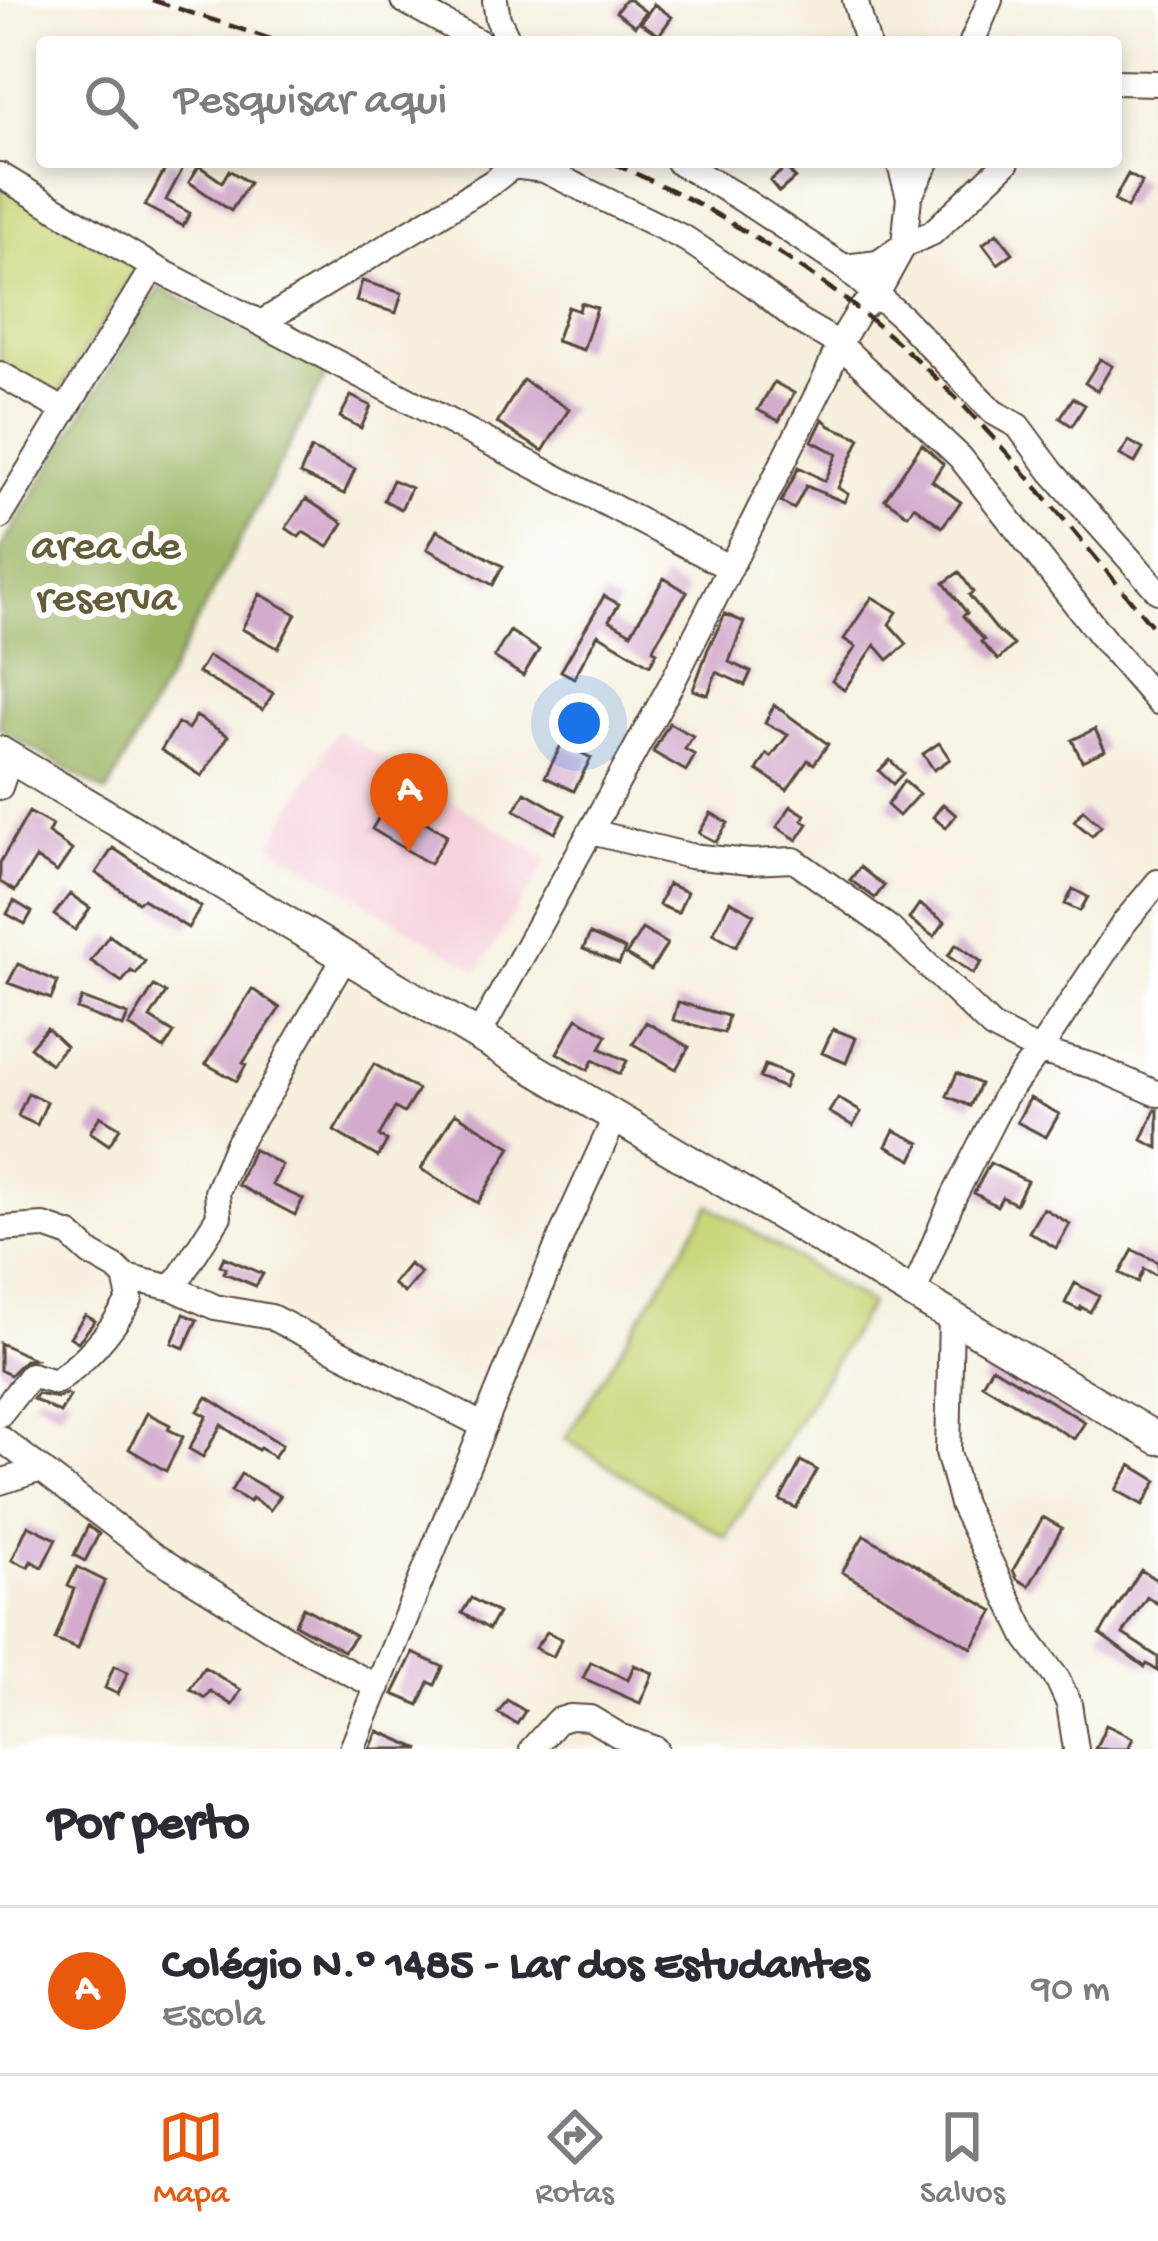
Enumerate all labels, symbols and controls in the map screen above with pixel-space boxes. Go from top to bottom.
search box [36,36,1122,168]
icon: search [78,69,144,135]
text: Pesquisar aqui [174,76,447,129]
park label: area de reserva [31,522,181,627]
your location [549,693,609,753]
pin: A [370,753,448,852]
text: Por perto [48,1797,250,1857]
text: Colégio N.º 1485 - Lar dos Estudantes [162,1941,869,1994]
text: A [75,1968,99,2014]
text: 90 m [1031,1968,1110,2014]
text: Escola [162,1994,264,2040]
tab: Mapa [153,2104,229,2214]
tab: Rotas [535,2104,614,2214]
tab: Salvos [920,2104,1005,2214]

